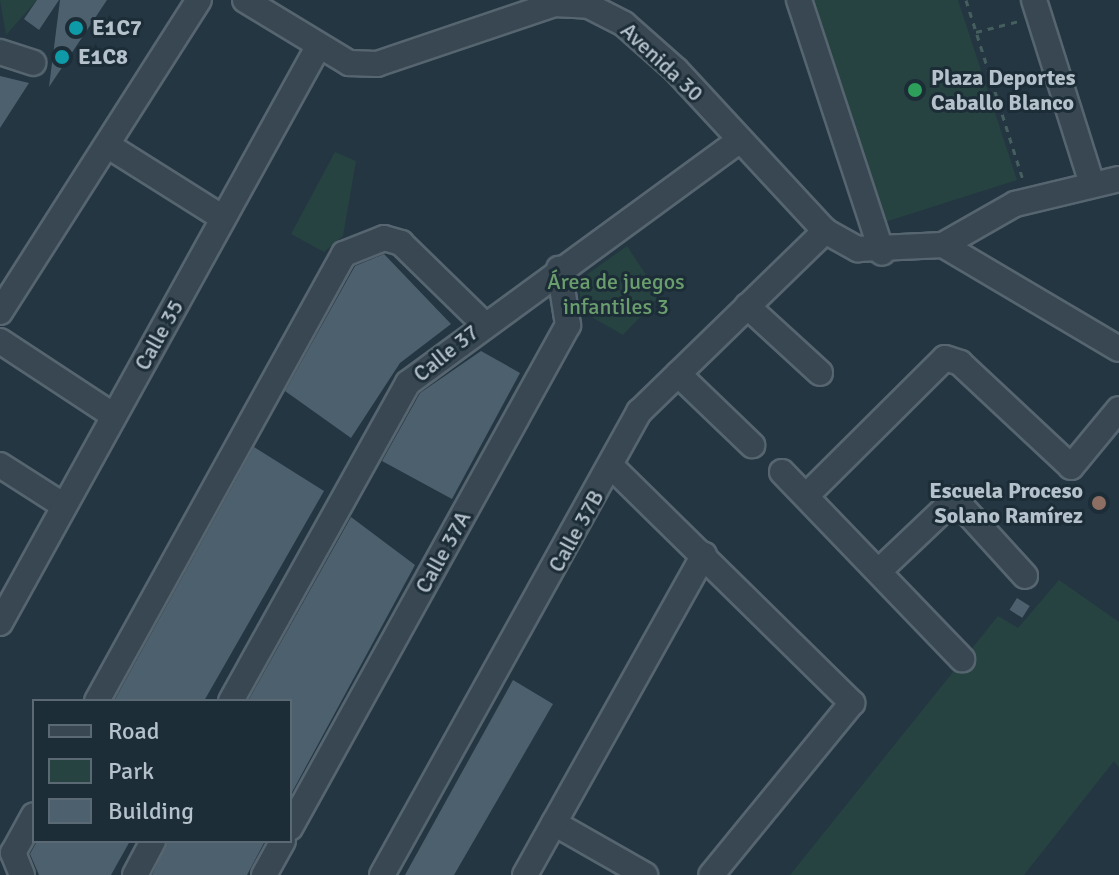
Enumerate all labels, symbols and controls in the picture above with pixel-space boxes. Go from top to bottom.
place label: E1C7 [92,15,142,41]
street label: Avenida 30 [615,17,709,107]
marker: E1C7 [67,19,85,37]
place label: E1C8 [78,44,128,70]
marker: E1C8 [53,48,71,66]
place label: Plaza Deportes Caballo Blanco [931,64,1075,116]
marker: Plaza Deportes Caballo Blanco [906,81,924,99]
park label: Área de juegos infantiles 3 [547,268,685,320]
street label: Calle 35 [129,295,189,375]
street label: Calle 37 [408,319,484,387]
place label: Escuela Proceso Solano Ramírez [929,477,1083,528]
street label: Calle 37B [543,485,609,577]
marker: Escuela Proceso Solano Ramírez [1090,494,1108,512]
street label: Calle 37A [410,506,476,598]
legend [32,699,292,843]
text: Road [108,716,159,746]
text: Park [108,756,154,786]
text: Building [108,796,194,826]

